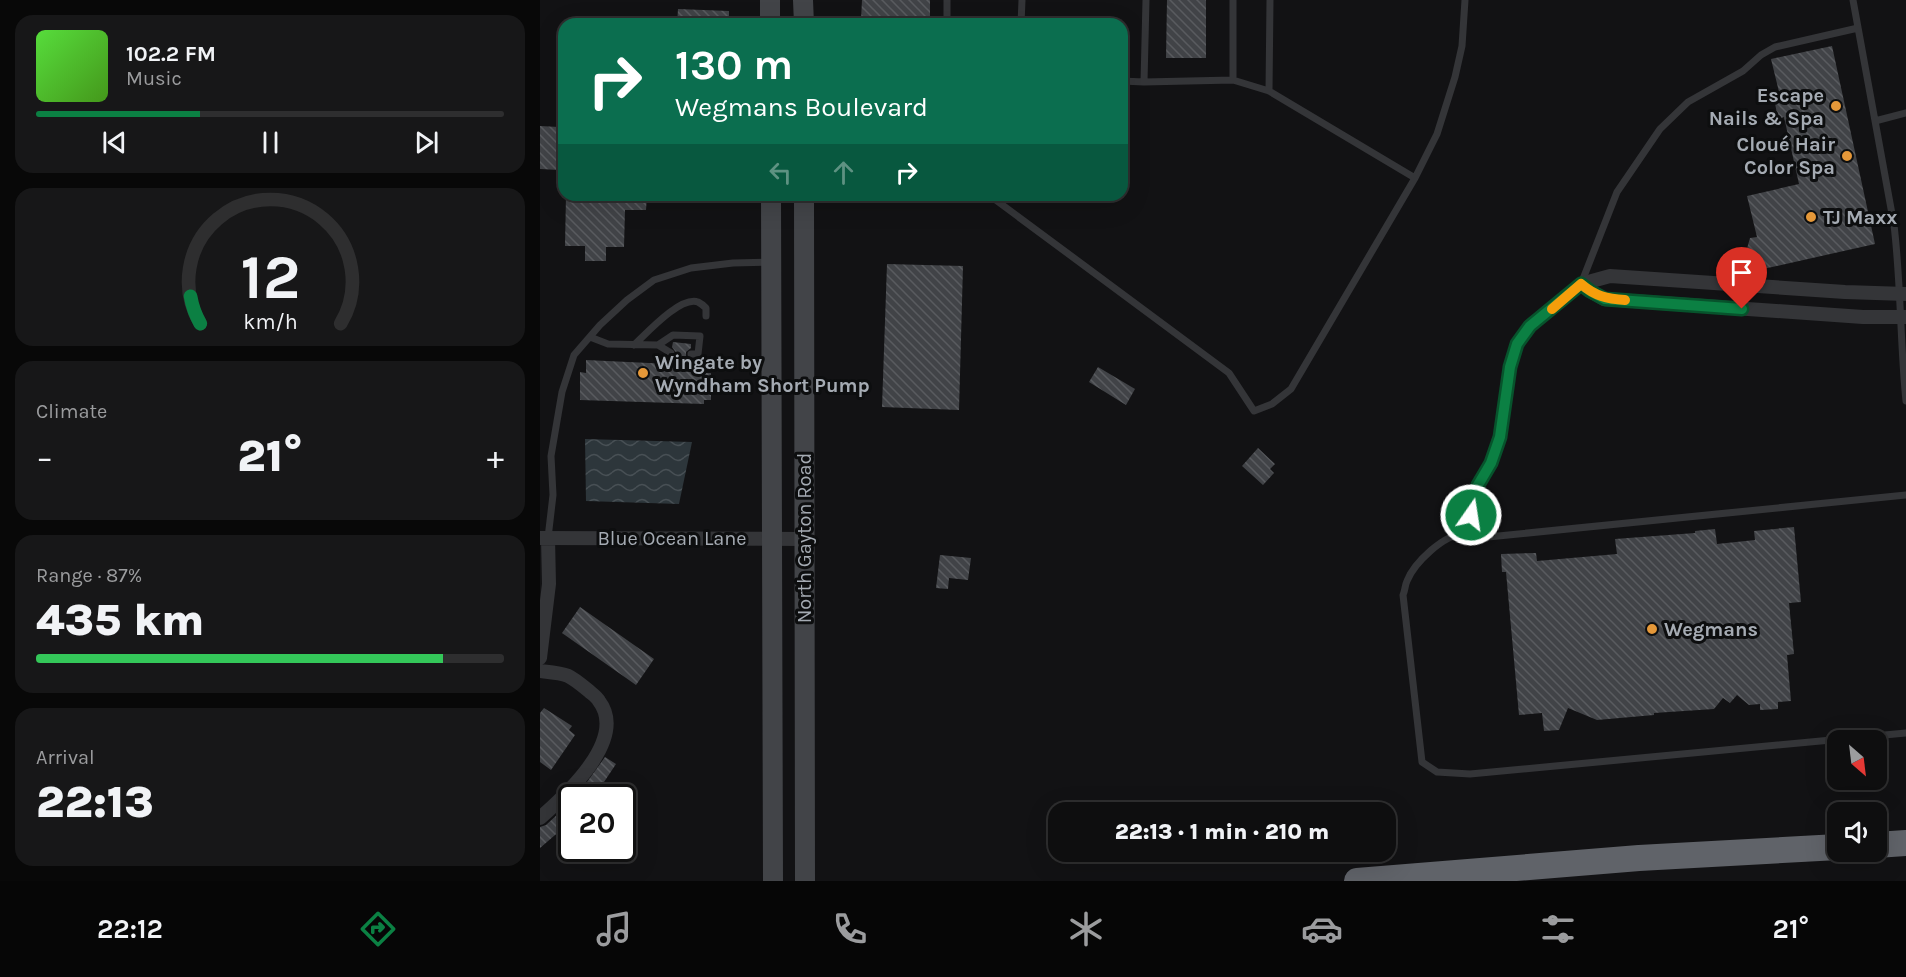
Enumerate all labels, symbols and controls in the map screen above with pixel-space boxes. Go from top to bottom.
text: 130 m [675,40,793,90]
text: 102.2 FM [126,41,216,67]
icon: right [576,42,654,120]
text: Music [126,67,182,90]
place label: Escape Nails & Spa [1709,84,1824,130]
text: Wegmans Boulevard [675,91,928,123]
marker: Escape Nails & Spa [1829,99,1843,113]
icon: previous [98,126,131,159]
icon: pause [254,126,287,159]
icon: next [410,126,443,159]
place label: Cloué Hair Color Spa [1737,133,1835,179]
marker: Cloué Hair Color Spa [1840,149,1854,163]
icon: left [764,156,797,189]
icon: ahead [827,156,860,189]
icon: right [890,156,923,189]
place label: TJ Maxx [1823,206,1897,229]
marker: TJ Maxx [1804,210,1818,224]
text: 12 [240,241,300,314]
pin [1716,247,1767,309]
icon: arrive [1725,256,1758,289]
text: km/h [243,310,297,335]
place label: Wingate by Wyndham Short Pump [655,351,870,397]
marker: Wingate by Wyndham Short Pump [636,366,650,380]
text: Climate [36,400,107,423]
text: 21° [237,430,303,482]
text: − [36,438,53,476]
text: + [487,438,504,476]
street label: North Gayton Road [793,453,816,623]
position arrow [1439,483,1503,547]
street label: Blue Ocean Lane [597,527,747,550]
text: Range · 87% [36,564,142,587]
text: 435 km [36,594,204,646]
place label: Wegmans [1664,618,1758,641]
marker: Wegmans [1645,622,1659,636]
north arrow [1827,730,1887,790]
map controls [1827,730,1887,862]
text: Arrival [36,746,95,769]
text: 22:13 [36,776,154,828]
speed limit sign: 20 [558,784,636,862]
button: sound [1827,802,1887,862]
text: 22:13 · 1 min · 210 m [1115,819,1329,845]
icon: directions [357,908,399,950]
icon: music [593,908,635,950]
icon: phone [829,908,871,950]
icon: climate [1065,908,1107,950]
icon: car [1301,908,1343,950]
icon: filters [1537,908,1579,950]
text: 22:12 [97,913,163,945]
text: 21° [1773,913,1809,945]

